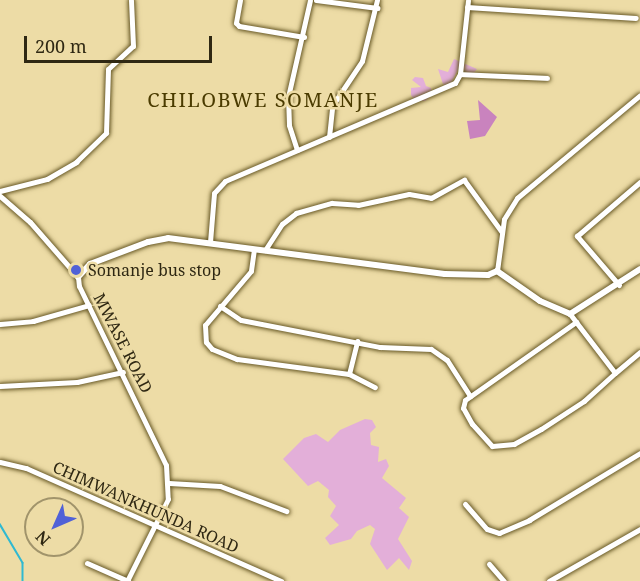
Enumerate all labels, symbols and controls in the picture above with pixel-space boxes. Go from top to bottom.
scale bar [27,24,214,62]
text: 200 m [35,34,87,58]
district label: CHILOBWE SOMANJE [147,87,379,111]
place label: Somanje bus stop [88,260,221,280]
marker: Somanje bus stop [69,263,83,277]
street label: MWASE ROAD [90,290,156,396]
street label: CHIMWANKHUNDA ROAD [50,457,242,557]
north arrow [24,497,84,557]
text: N [30,526,55,551]

